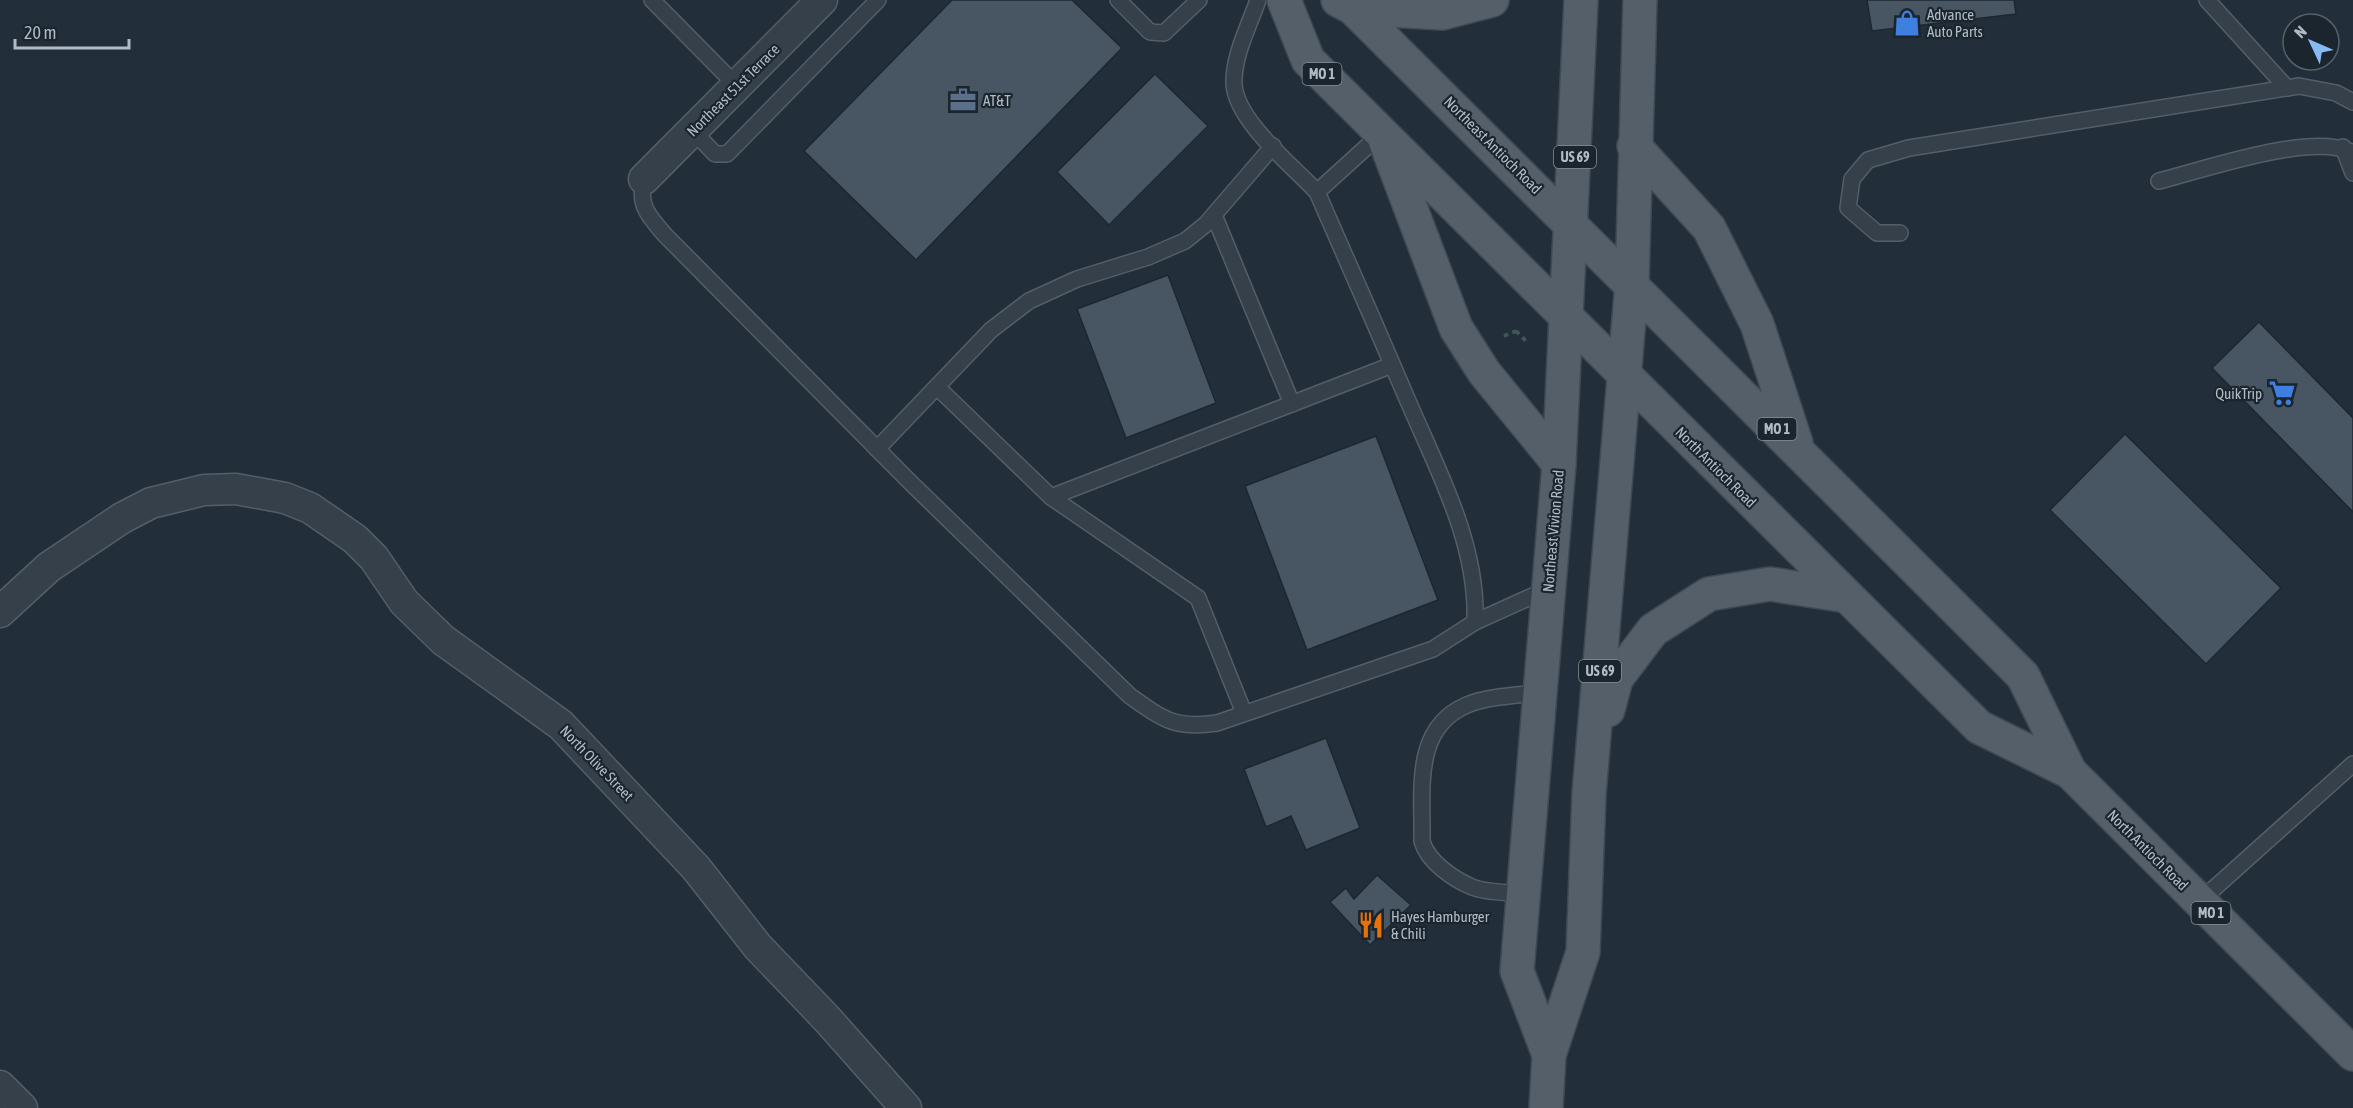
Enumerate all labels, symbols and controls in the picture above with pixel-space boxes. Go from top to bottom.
place label: Advance Auto Parts [1927,6,1983,40]
shop icon: Advance Auto Parts [1892,8,1922,38]
scale bar [15,12,129,50]
north arrow [2281,12,2341,72]
text: 20 m [24,22,56,43]
text: N [2290,22,2310,41]
street label: Northeast 51st Terrace [683,40,783,140]
road number: MO 1 [1302,63,1342,85]
office icon: AT&T [948,85,978,115]
place label: AT&T [983,92,1011,109]
street label: Northeast Antioch Road [1441,93,1545,197]
road number: US 69 [1554,146,1596,168]
supermarket icon: QuikTrip [2267,378,2297,408]
place label: QuikTrip [2215,385,2262,402]
road number: MO 1 [1758,418,1796,440]
street label: North Antioch Road [1672,423,1760,511]
street label: Northeast Vivion Road [1539,469,1567,593]
road number: US 69 [1579,660,1621,682]
street label: North Olive Street [557,722,637,804]
street label: North Antioch Road [2104,806,2192,894]
road number: MO 1 [2192,902,2230,924]
place label: Hayes Hamburger & Chili [1391,908,1490,942]
restaurant icon: Hayes Hamburger & Chili [1356,910,1386,940]

